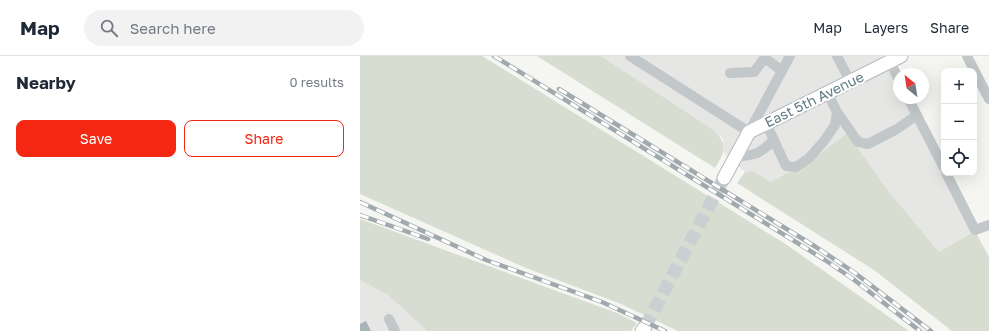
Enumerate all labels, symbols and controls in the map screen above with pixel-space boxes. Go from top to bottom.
search box [84,10,364,46]
text: Map [20,16,60,39]
icon: search [98,17,120,39]
text: Search here [130,19,216,37]
text: Map [813,19,842,36]
text: Layers [864,19,908,36]
text: Share [930,19,969,36]
street label: East 5th Avenue [762,68,866,130]
north arrow [893,68,929,104]
map controls [941,68,977,176]
button: + [941,68,977,104]
text: Nearby [16,72,76,93]
text: 0 results [289,74,344,90]
button: − [941,104,977,140]
button: Save [16,120,176,157]
button: Share [184,120,344,157]
button: locate [941,140,977,176]

